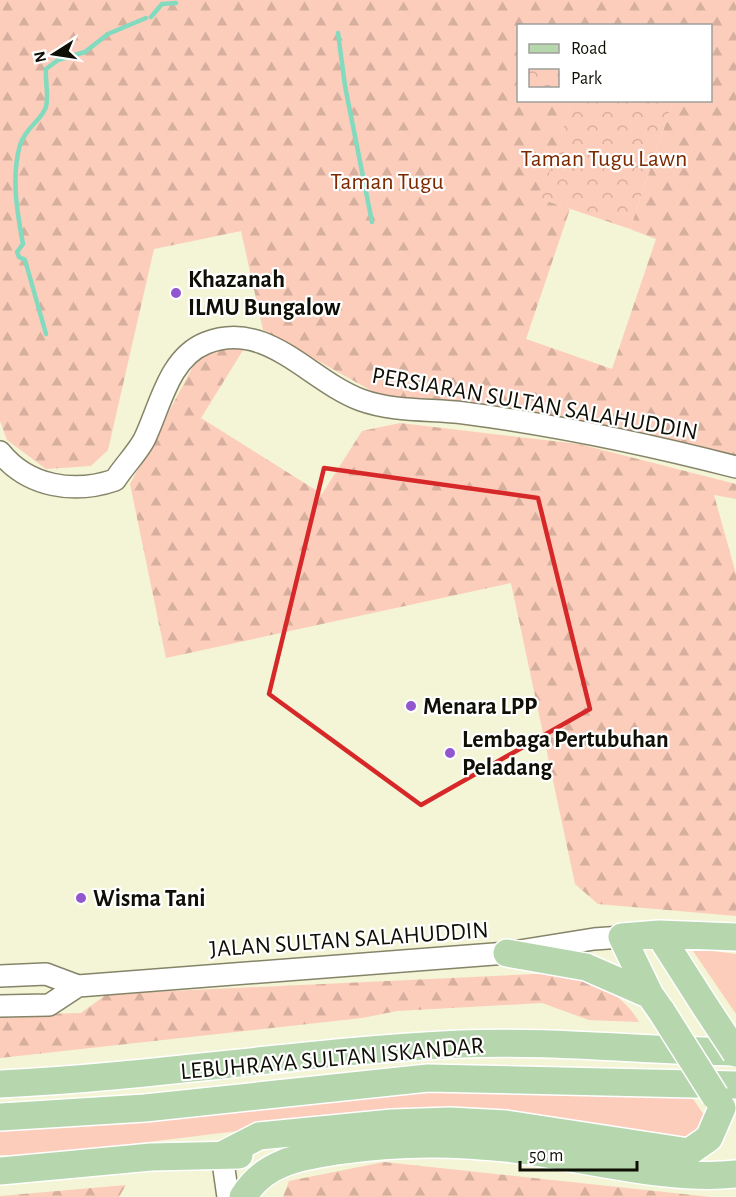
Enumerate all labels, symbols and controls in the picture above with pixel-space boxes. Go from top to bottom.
north arrow [24,24,84,84]
legend [517,24,712,102]
text: Road [571,40,607,58]
text: N [31,50,49,64]
text: Park [571,70,603,88]
park label: Taman Tugu Lawn [521,147,687,171]
park label: Taman Tugu [330,170,444,194]
place label: Khazanah ILMU Bungalow [188,268,341,320]
marker: Khazanah ILMU Bungalow [169,286,183,300]
street label: PERSIARAN SULTAN SALAHUDDIN [370,363,700,445]
place label: Menara LPP [423,695,537,719]
marker: Menara LPP [404,699,418,713]
place label: Lembaga Pertubuhan Peladang [462,728,669,780]
marker: Lembaga Pertubuhan Peladang [443,746,457,760]
place label: Wisma Tani [93,887,206,911]
marker: Wisma Tani [74,891,88,905]
street label: JALAN SULTAN SALAHUDDIN [209,918,489,962]
street label: LEBUHRAYA SULTAN ISKANDAR [179,1034,485,1084]
scale bar [520,1134,637,1172]
text: 50 m [529,1147,563,1165]

